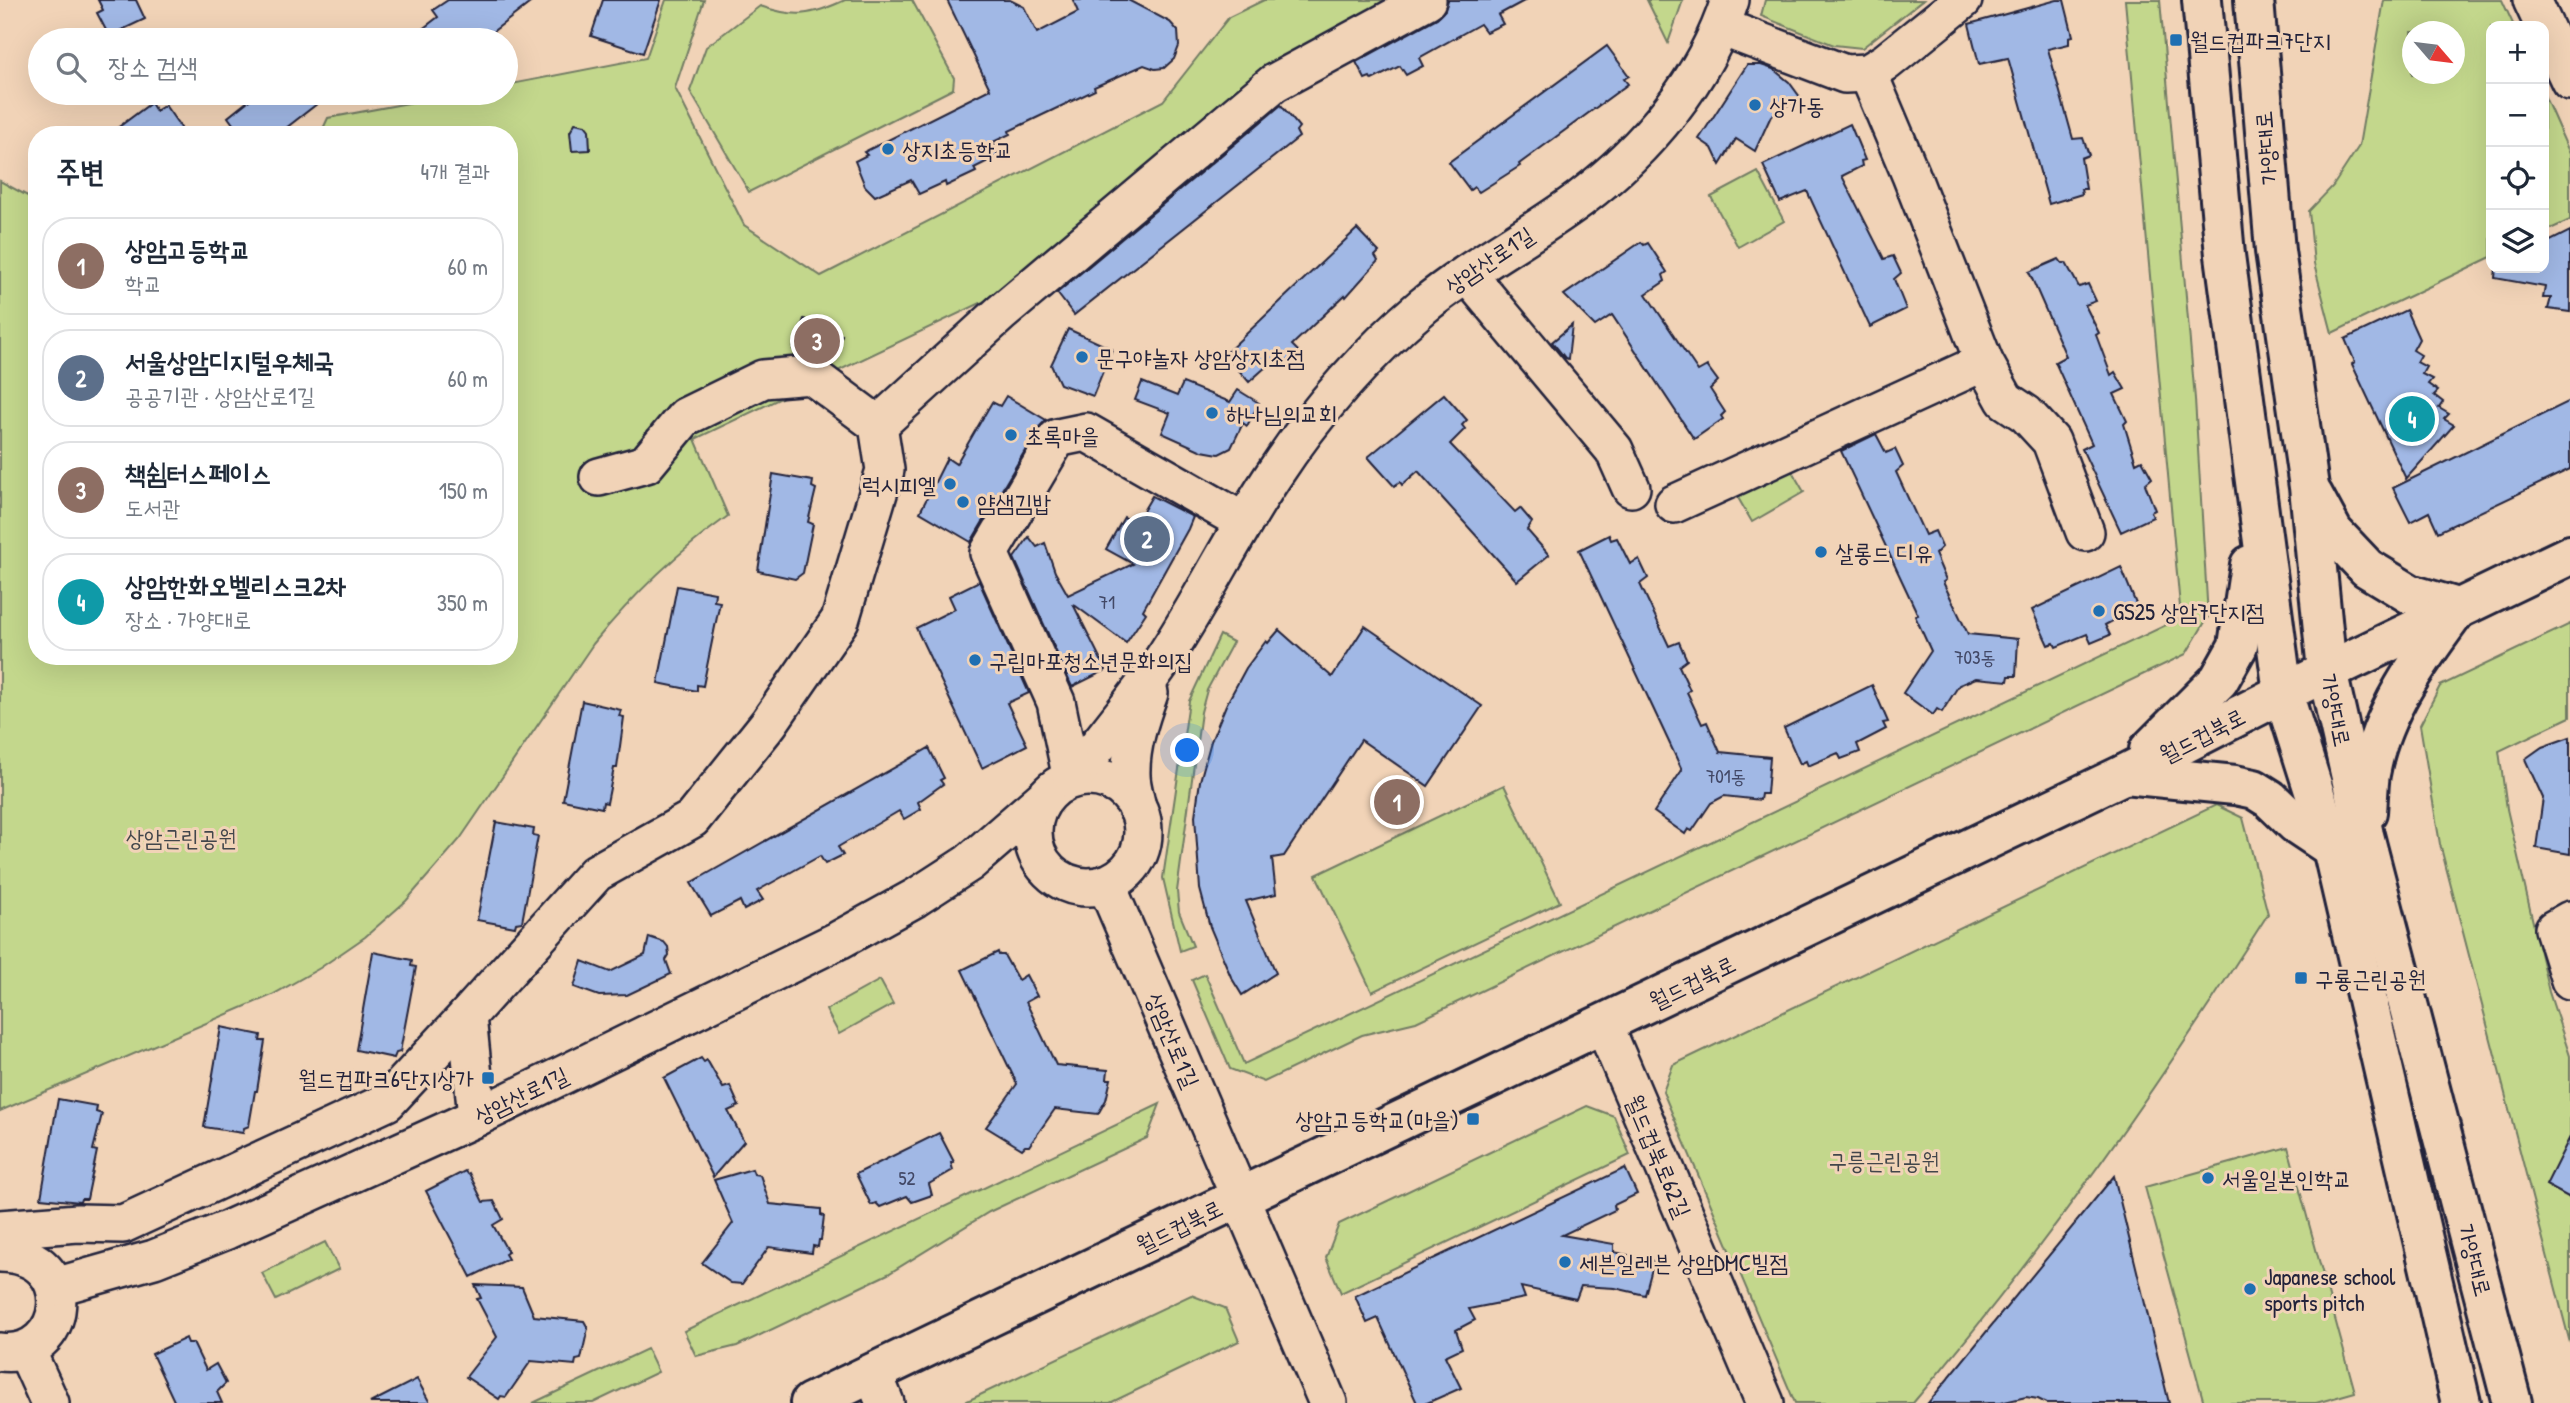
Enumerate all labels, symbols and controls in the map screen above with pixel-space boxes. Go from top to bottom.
north arrow [2402,21,2465,84]
map controls [2486,21,2549,273]
button: + [2486,21,2549,84]
place label: 월드컵파크7단지 [2190,25,2331,56]
search box [28,28,518,105]
marker: 월드컵파크7단지 [2168,32,2184,48]
icon: search [52,48,90,86]
text: 장소 검색 [108,49,198,84]
button: − [2486,84,2549,147]
place label: 상가동 [1769,90,1825,121]
marker: 상가동 [1747,97,1763,113]
street label: 가양대로 [2247,110,2285,186]
place label: 상지초등학교 [902,134,1013,165]
marker: 상지초등학교 [880,141,896,157]
button: locate [2486,147,2549,210]
text: 주변 [56,151,104,191]
text: 4개 결과 [421,156,490,187]
button: layers [2486,210,2549,273]
street label: 상암산로1길 [1439,219,1539,301]
text: 상암고등학교 [125,232,251,267]
text: 1 [77,251,85,282]
text: 60 m [448,251,488,282]
text: 학교 [125,268,162,299]
pin: 3 [794,315,840,367]
place label: 문구야놀자 상암상지초점 [1096,342,1305,373]
text: 서울상암디지털우체국 [125,344,334,379]
marker: 문구야놀자 상암상지초점 [1074,349,1090,365]
text: 2 [76,363,86,394]
text: 60 m [448,363,488,394]
text: 공공기관 · 상암산로1길 [125,380,315,411]
pin: 4 [2389,393,2435,445]
place label: 하나님의교회 [1226,398,1337,429]
marker: 하나님의교회 [1204,405,1220,421]
place label: 초록마을 [1025,420,1099,451]
marker: 초록마을 [1003,427,1019,443]
text: 책쉼터스페이스 [125,456,271,491]
place label: 럭시피엘 [862,469,936,500]
text: 3 [76,475,86,506]
text: 150 m [439,475,488,506]
marker: 럭시피엘 [942,476,958,492]
place label: 얌샘김밥 [977,487,1052,518]
text: 도서관 [125,492,181,523]
marker: 얌샘김밥 [955,494,971,510]
pin: 2 [1124,513,1170,565]
place label: 살롱드 디유 [1835,537,1933,568]
marker: 살롱드 디유 [1813,544,1829,560]
text: 상암한화오벨리스크2차 [125,568,346,603]
text: 4 [77,587,85,618]
text: 350 m [437,587,488,618]
house number: 71 [1099,589,1115,615]
place label: GS25 상암7단지점 [2113,596,2264,627]
marker: GS25 상암7단지점 [2091,603,2107,619]
text: 장소 · 가양대로 [125,604,251,635]
house number: 703동 [1954,644,1996,670]
place label: 구립마포청소년문화의집 [989,645,1193,676]
marker: 구립마포청소년문화의집 [967,652,983,668]
street label: 가양대로 [2313,671,2359,749]
street label: 월드컵북로 [2154,700,2250,770]
your location [1170,733,1204,767]
house number: 701동 [1706,763,1746,789]
pin: 1 [1374,776,1420,828]
park label: 상암근린공원 [125,822,237,853]
street label: 월드컵북로 [1644,948,1740,1016]
place label: 구룡근린공원 [2315,963,2426,994]
marker: 구룡근린공원 [2293,970,2309,986]
street label: 상암산로1길 [1139,988,1207,1092]
street label: 상암산로1길 [469,1059,573,1131]
place label: 월드컵파크6단지상가 [298,1063,474,1094]
marker: 월드컵파크6단지상가 [480,1070,496,1086]
street label: 월드컵북로62길 [1619,1090,1699,1222]
place label: 상암고등학교(마을) [1295,1104,1459,1135]
marker: 상암고등학교(마을) [1465,1111,1481,1127]
park label: 구릉근린공원 [1828,1145,1940,1176]
place label: 서울일본인학교 [2222,1163,2352,1194]
house number: 52 [899,1165,916,1191]
marker: 서울일본인학교 [2200,1170,2216,1186]
street label: 월드컵북로 [1131,1192,1227,1260]
street label: 가양대로 [2450,1220,2500,1300]
place label: 세븐일레븐 상암DMC빌점 [1579,1247,1788,1278]
marker: 세븐일레븐 상암DMC빌점 [1557,1254,1573,1270]
place label: Japanese school sports pitch [2264,1261,2396,1318]
marker: Japanese school sports pitch [2242,1281,2258,1297]

